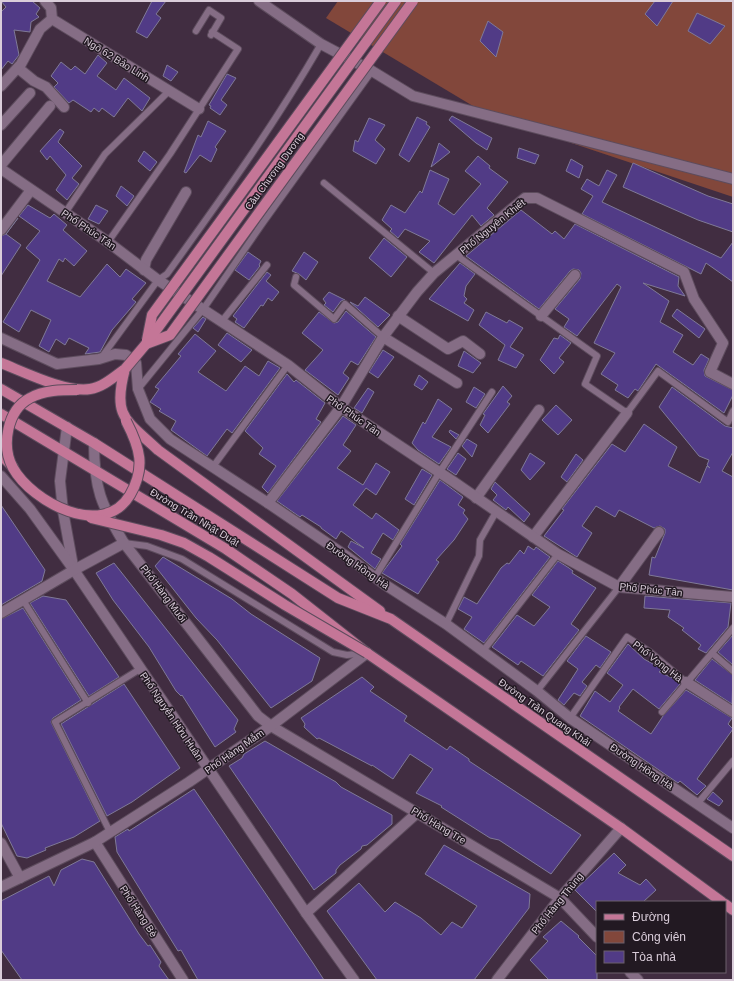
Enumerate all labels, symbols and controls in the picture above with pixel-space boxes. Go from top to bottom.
street label: Ngõ 62 Bảo Linh [82,35,151,84]
street label: Cầu Chương Dương [243,131,306,212]
street label: Phố Nguyên Khiết [458,197,527,256]
street label: Phố Phúc Tân [59,207,118,252]
street label: Phố Phúc Tân [325,393,383,438]
street label: Đường Trần Nhật Duật [148,486,242,549]
street label: Đường Hồng Hà [324,540,391,591]
street label: Phố Hàng Muối [138,562,189,624]
street label: Phố Phúc Tân [619,581,683,598]
street label: Phố Vọng Hà [631,639,685,684]
street label: Phố Nguyễn Hữu Huân [138,670,206,762]
street label: Đường Trần Quang Khải [497,676,593,748]
street label: Phố Hàng Mắm [202,726,266,776]
street label: Đường Hồng Hà [608,741,676,792]
street label: Phố Hàng Tre [409,805,468,846]
street label: Phố Hàng Thùng [529,871,585,936]
street label: Phố Hàng Bè [118,883,160,940]
legend [596,901,726,973]
text: Đường [632,910,670,924]
text: Công viên [632,930,686,944]
text: Tòa nhà [632,950,676,964]

